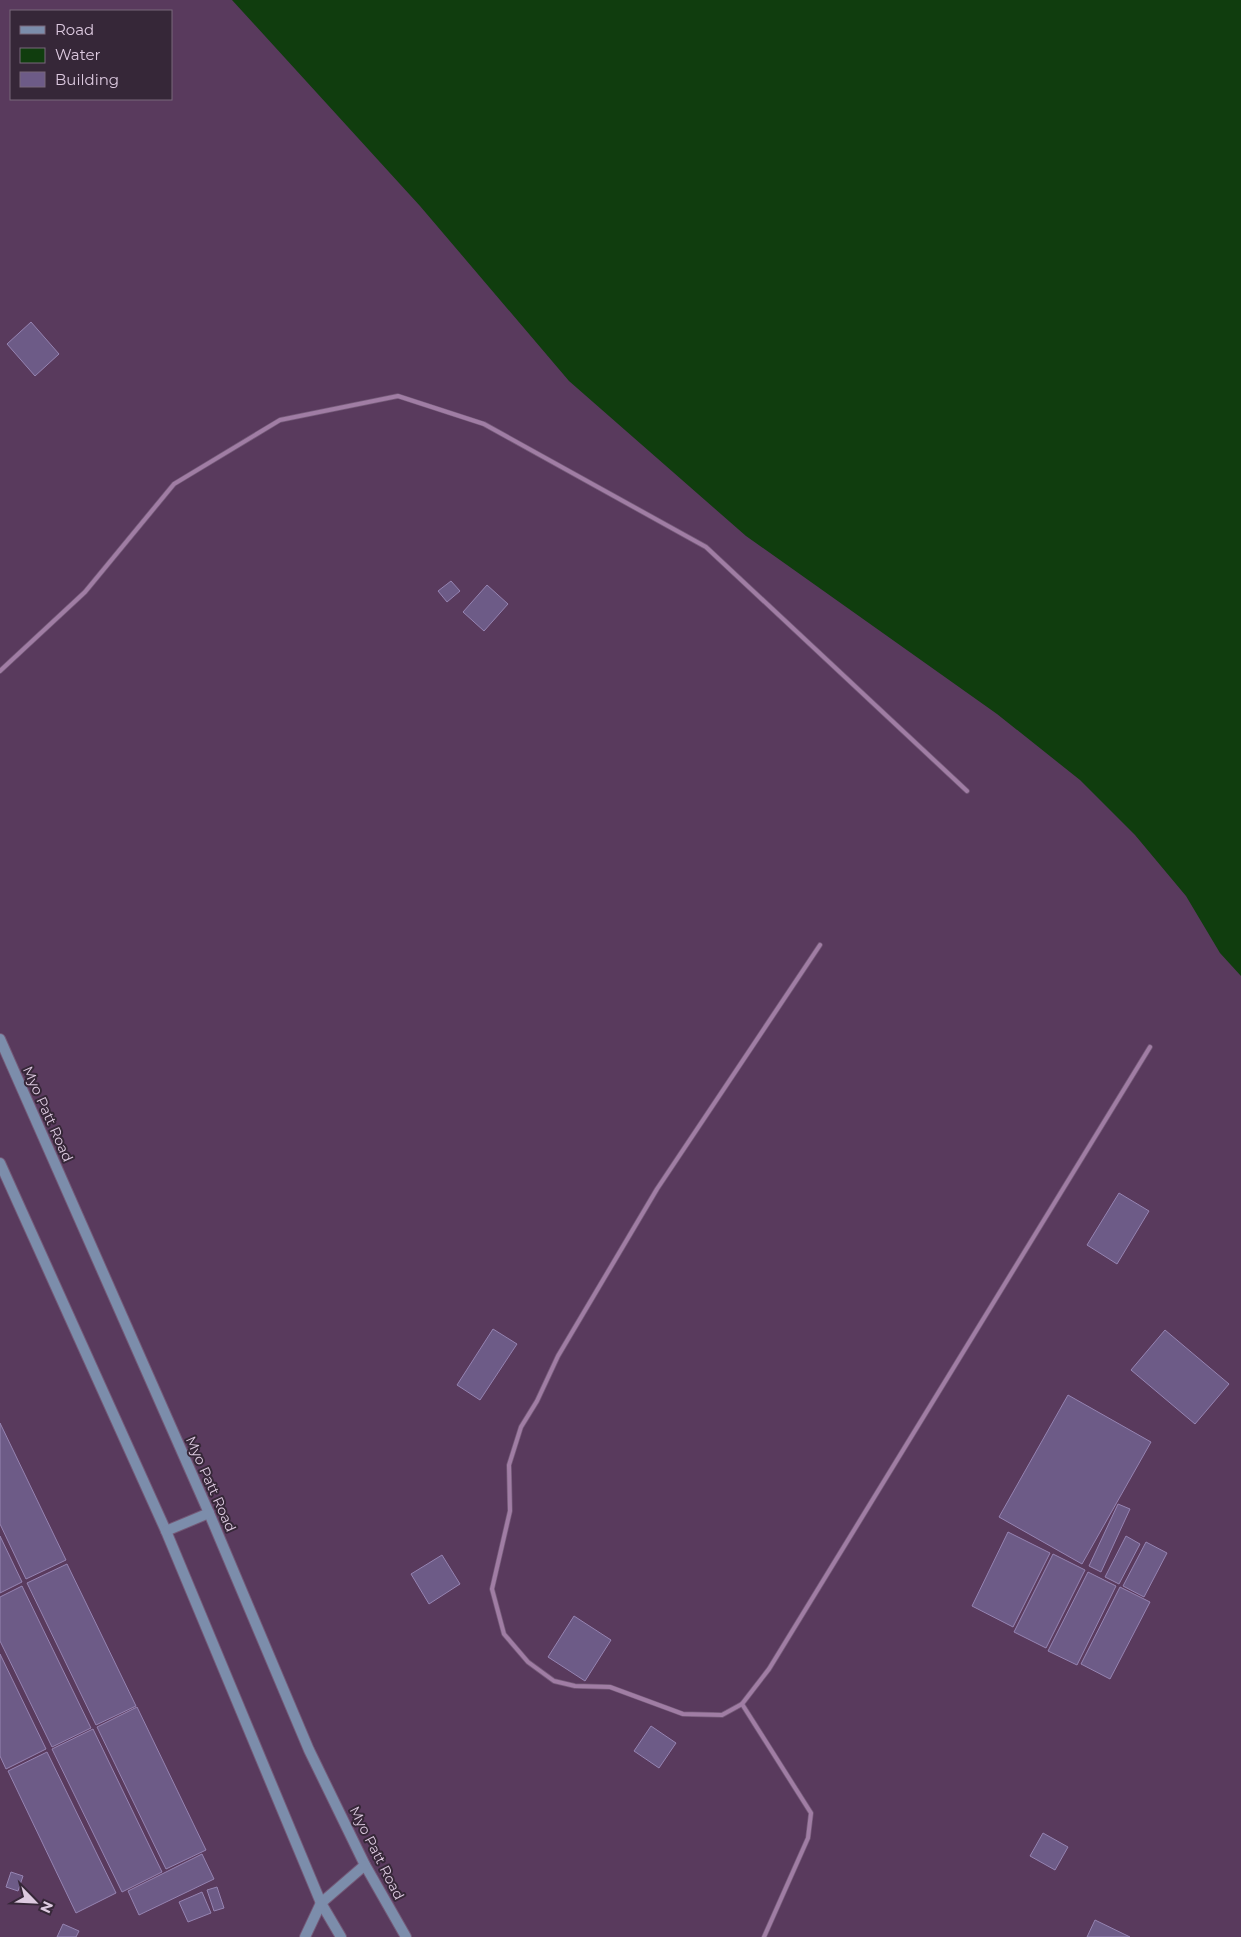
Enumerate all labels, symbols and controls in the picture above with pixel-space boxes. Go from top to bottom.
legend [10,10,172,100]
text: Road [55,20,94,39]
text: Water [55,45,101,64]
text: Building [55,70,119,89]
street label: Myo Patt Road [19,1063,77,1165]
street label: Myo Patt Road [182,1433,240,1535]
street label: Myo Patt Road [346,1803,408,1903]
north arrow [10,1877,60,1927]
text: N [36,1898,57,1916]

